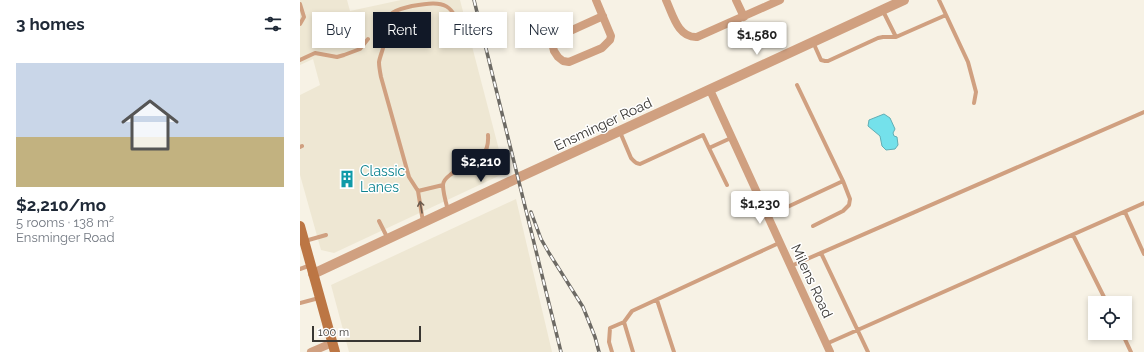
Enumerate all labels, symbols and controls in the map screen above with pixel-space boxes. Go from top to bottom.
chip: Buy [312,12,365,48]
chip: Rent [373,12,431,48]
chip: Filters [439,12,507,48]
chip: New [515,12,573,48]
icon: filters [262,13,284,35]
text: 3 homes [16,14,85,34]
pin: $1,580 [724,22,790,56]
text: $1,580 [737,27,777,42]
icon: home [114,89,186,161]
street label: Ensminger Road [552,94,654,154]
pin: $2,210 [448,149,514,183]
text: $2,210 [461,154,501,169]
place label: Classic Lanes [360,163,406,195]
building icon: Classic Lanes [337,169,357,189]
pin: $1,230 [727,191,793,225]
text: $2,210/mo [16,195,106,215]
text: $1,230 [740,196,780,211]
one-way arrow [417,201,425,214]
text: 5 rooms · 138 m² [16,215,114,230]
text: Ensminger Road [16,230,115,245]
street label: Milens Road [788,242,836,320]
map controls [1088,296,1132,340]
button: locate [1088,296,1132,340]
scale bar [312,324,421,343]
text: 100 m [318,326,349,339]

